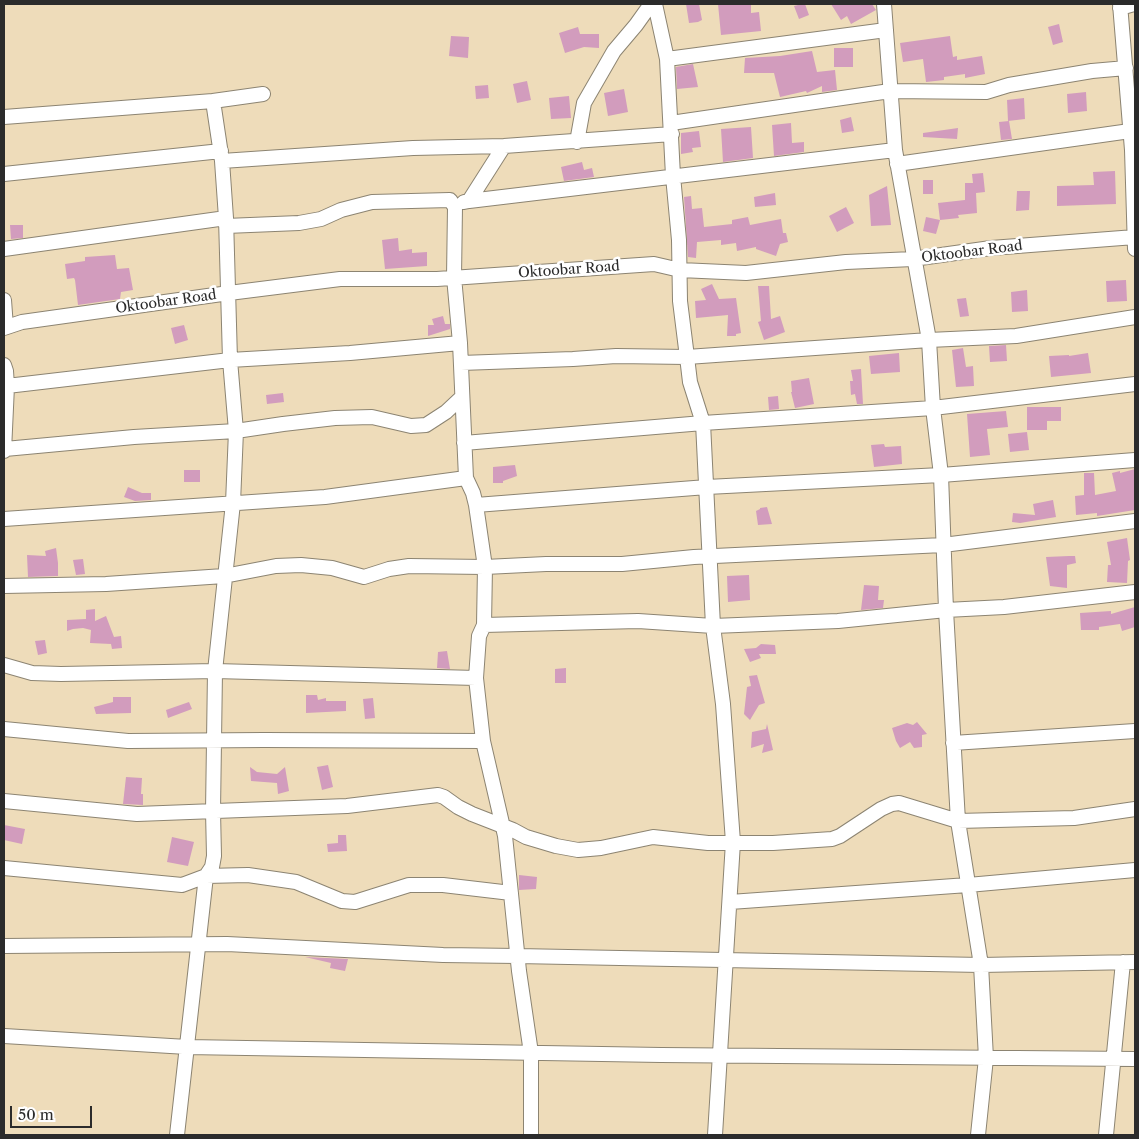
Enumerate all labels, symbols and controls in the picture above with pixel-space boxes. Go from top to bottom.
street label: Oktoobar Road [920,237,1024,267]
street label: Oktoobar Road [518,258,620,282]
street label: Oktoobar Road [114,287,218,317]
scale bar [12,1096,95,1128]
text: 50 m [18,1105,54,1124]

